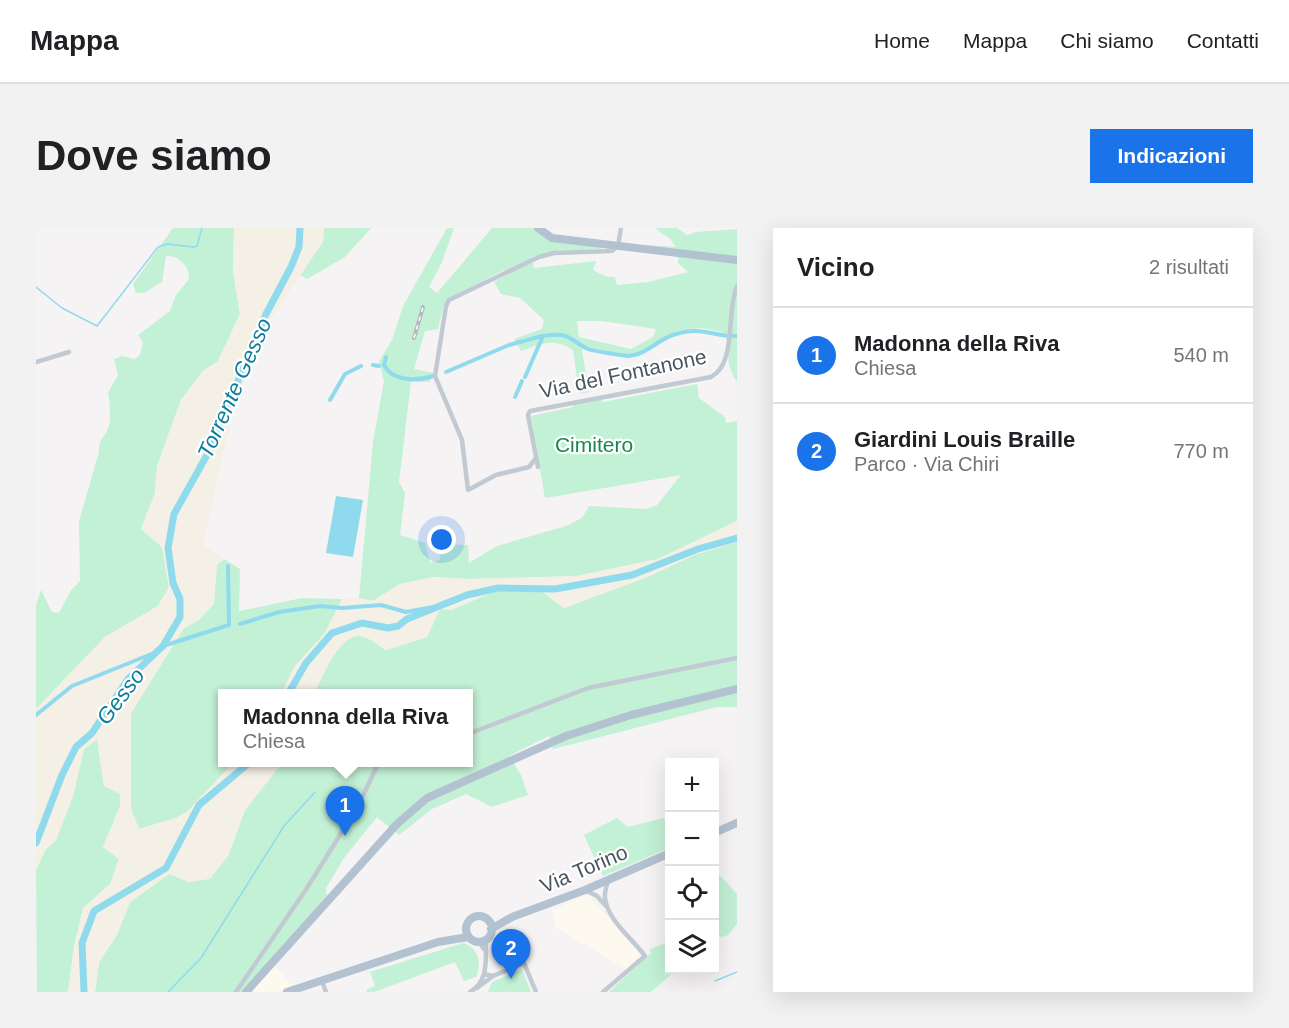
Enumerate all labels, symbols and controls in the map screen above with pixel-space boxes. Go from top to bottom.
text: Mappa [30,25,119,56]
text: Home [874,29,930,52]
text: Mappa [963,29,1027,52]
text: Chi siamo [1060,29,1154,52]
text: Contatti [1187,29,1259,52]
button: Indicazioni [1090,129,1253,183]
text: Dove siamo [36,132,272,179]
text: Vicino [797,252,875,282]
text: 2 risultati [1149,256,1229,278]
water label: Torrente Gesso [192,314,277,462]
text: Madonna della Riva [854,331,1059,356]
text: 1 [811,344,822,366]
text: 540 m [1173,344,1229,366]
street label: Via del Fontanone [537,345,708,402]
text: Chiesa [854,357,916,379]
text: Giardini Louis Braille [854,427,1075,452]
park label: Cimitero [555,433,633,456]
text: 2 [811,440,822,462]
text: 770 m [1173,440,1229,462]
text: Parco · Via Chiri [854,453,999,475]
your location [427,525,456,554]
water label: Gesso [91,663,150,729]
popup [218,689,473,767]
text: Madonna della Riva [243,704,448,729]
text: Chiesa [243,730,305,752]
map controls [665,758,719,974]
button: + [665,758,719,812]
pin: 1 [326,786,364,836]
button: − [665,812,719,866]
street label: Via Torino [537,840,631,897]
button: locate [665,866,719,920]
button: layers [665,920,719,974]
pin: 2 [492,930,530,979]

